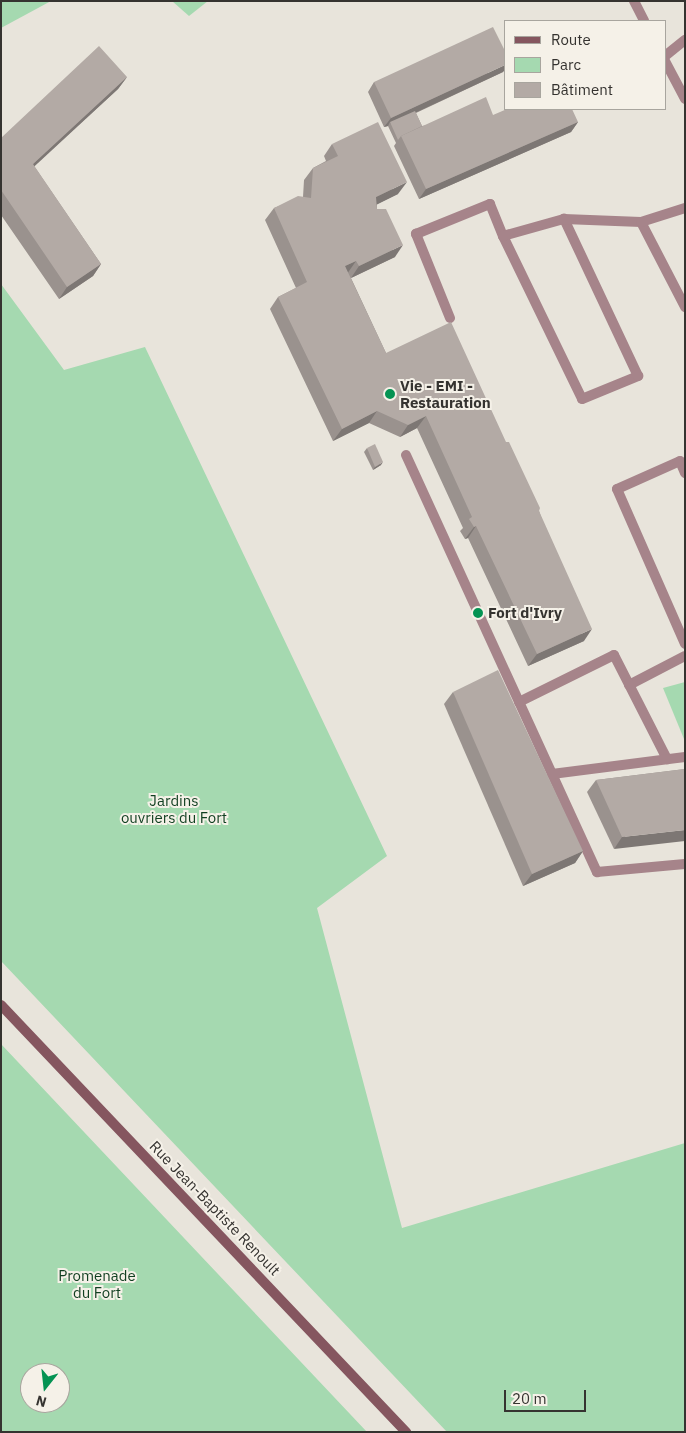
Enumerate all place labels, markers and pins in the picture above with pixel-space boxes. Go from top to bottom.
place label: Vie - EMI - Restauration [400,376,491,411]
marker: Vie - EMI - Restauration [384,388,396,400]
place label: Fort d'Ivry [488,604,562,622]
marker: Fort d'Ivry [472,607,484,619]

